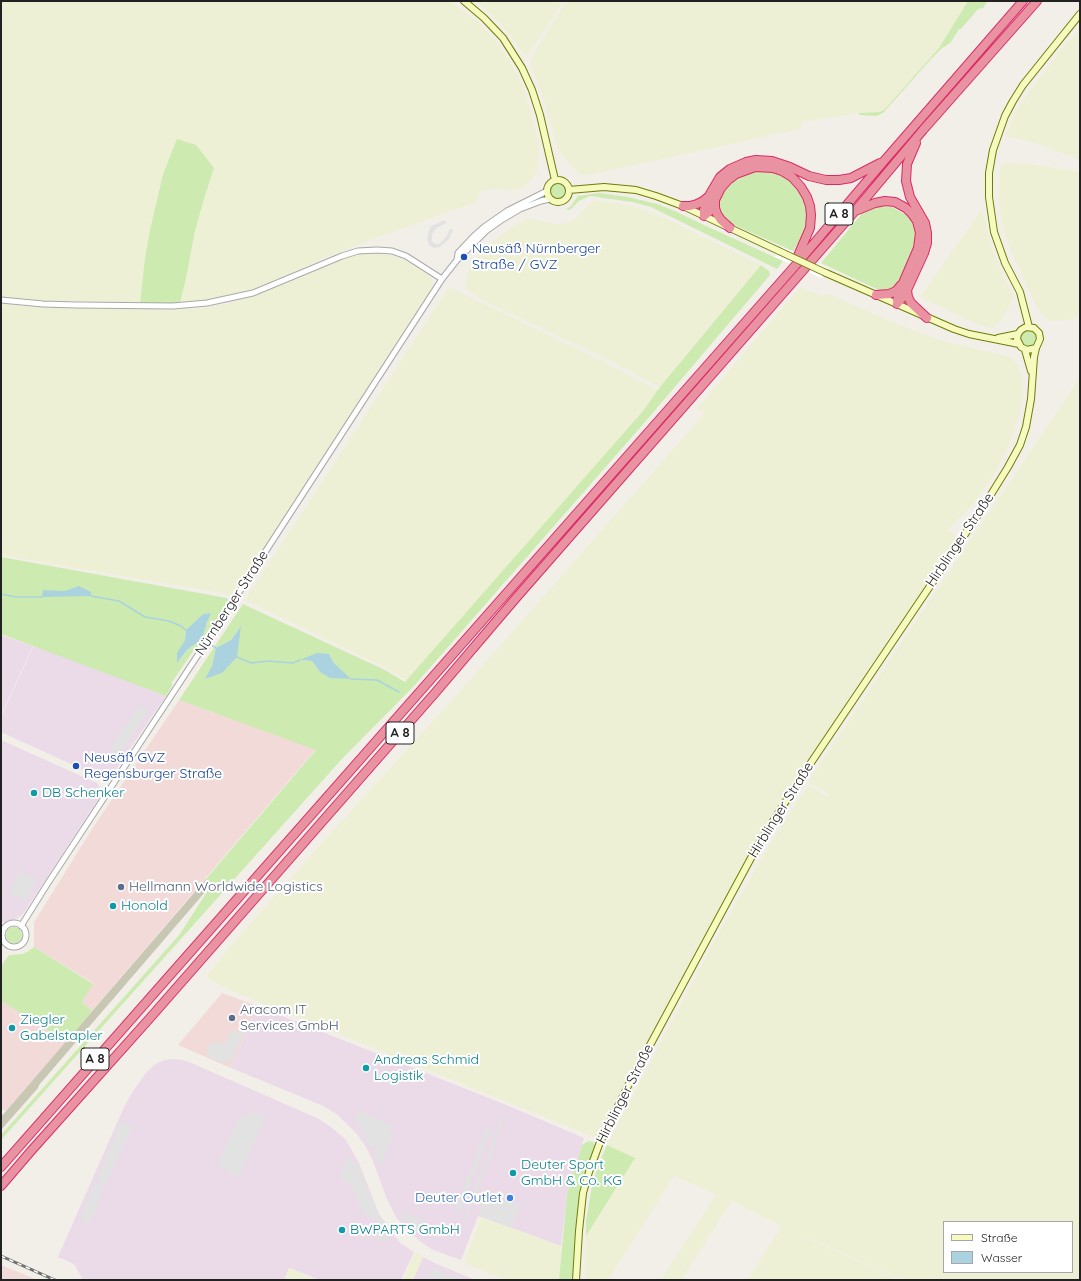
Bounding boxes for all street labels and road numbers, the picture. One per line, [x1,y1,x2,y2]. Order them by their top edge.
road number: A 8 [825,203,853,225]
street label: Hirblinger Straße [922,490,998,590]
street label: Nürnberger Straße [192,547,272,659]
road number: A 8 [386,722,414,744]
street label: Hirblinger Straße [745,759,817,861]
street label: Hirblinger Straße [593,1041,657,1147]
road number: A 8 [81,1048,109,1070]

